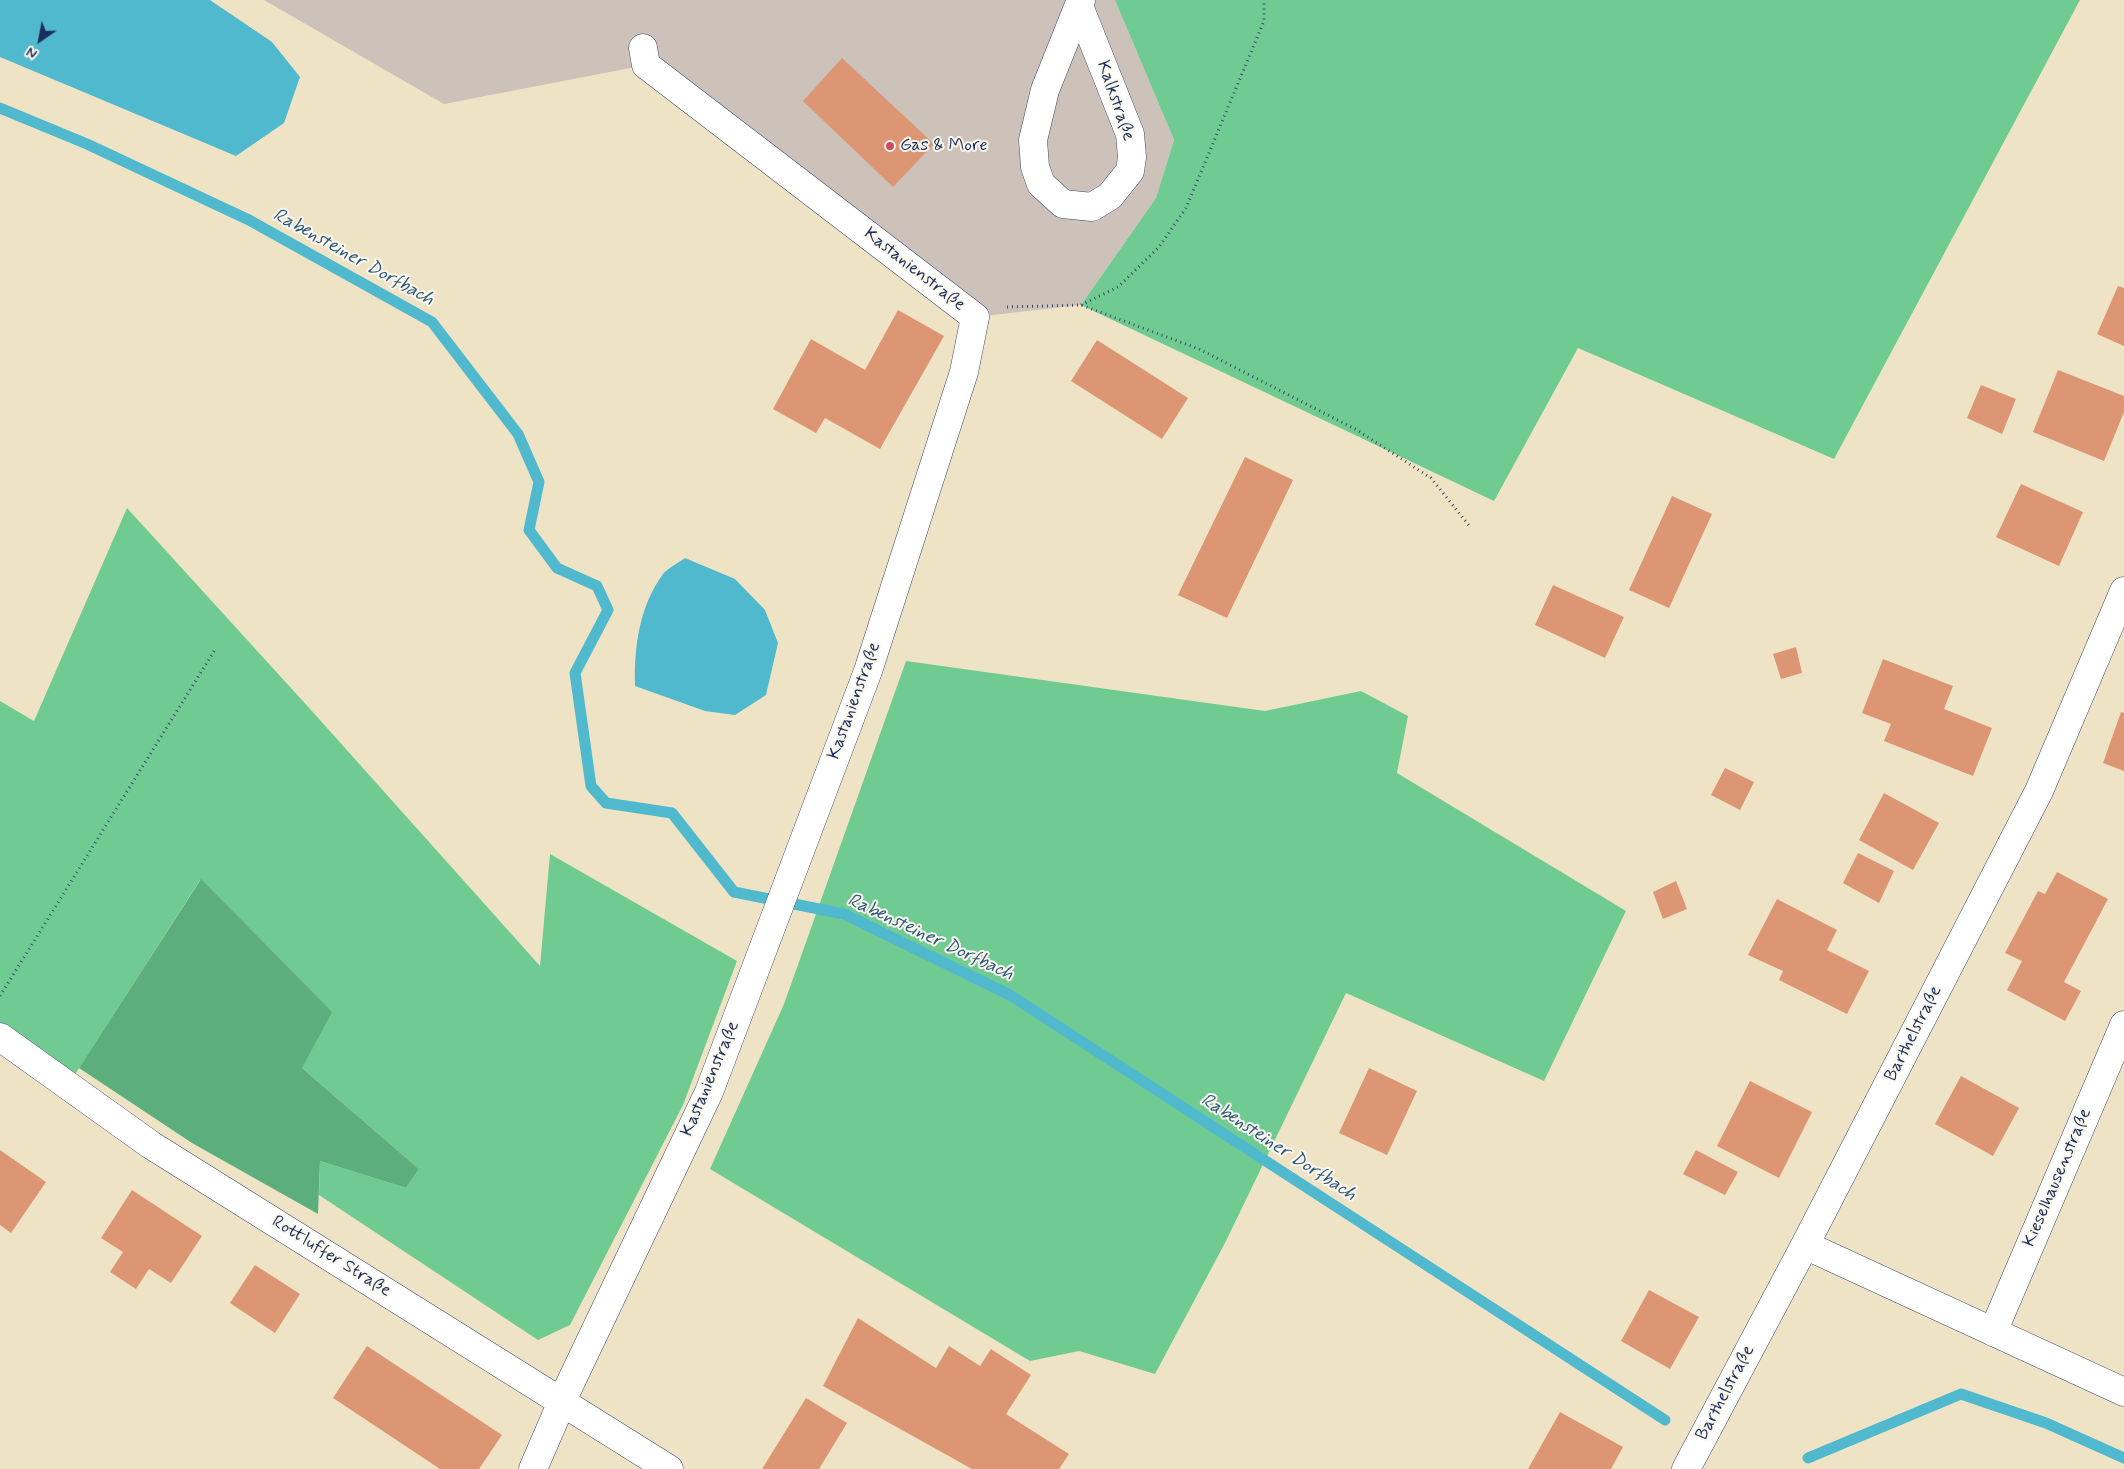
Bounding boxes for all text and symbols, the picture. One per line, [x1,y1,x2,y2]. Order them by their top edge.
north arrow [15,15,65,65]
text: N [23,42,41,63]
street label: Kalkstraße [1091,58,1139,144]
place label: Gas & More [900,135,988,157]
marker: Gas & More [884,140,896,152]
water label: Rabensteiner Dorfbach [268,204,438,312]
street label: Kastanienstraße [859,224,969,316]
street label: Kastanienstraße [824,639,886,763]
water label: Rabensteiner Dorfbach [843,889,1017,987]
street label: Barthelstraße [1881,982,1947,1086]
street label: Kastanienstraße [677,1018,745,1140]
water label: Rabensteiner Dorfbach [1196,1089,1360,1207]
street label: Kieselhausenstraße [2019,1105,2097,1251]
street label: Rottluffer Straße [267,1212,395,1302]
street label: Barthelstraße [1692,1342,1760,1444]

